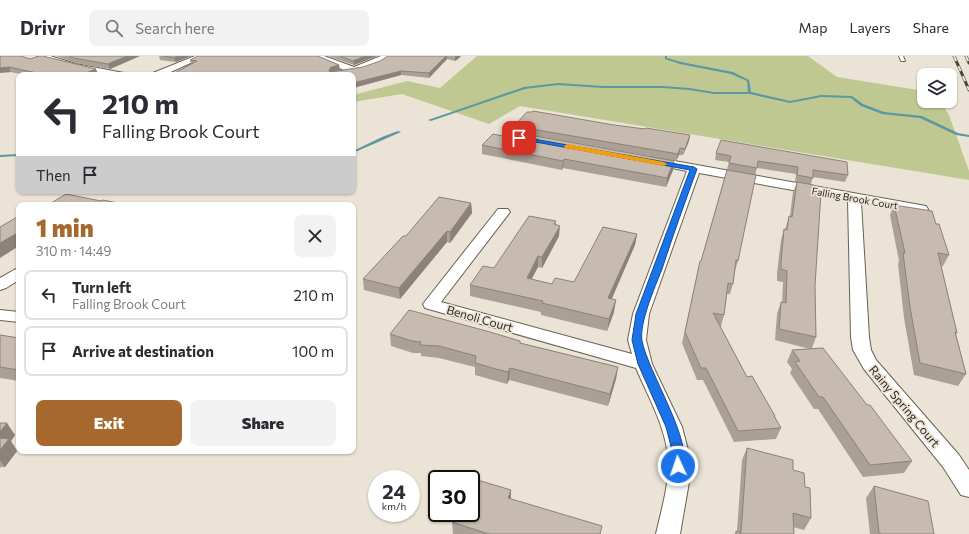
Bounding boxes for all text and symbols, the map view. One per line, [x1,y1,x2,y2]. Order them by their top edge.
search box [89,10,369,46]
text: Drivr [20,16,65,39]
icon: search [103,17,125,39]
text: Search here [135,19,215,37]
text: Map [799,19,827,36]
text: Layers [849,19,891,36]
text: Share [913,19,949,36]
map controls [917,68,957,108]
button: layers [917,68,957,108]
text: 210 m [102,86,179,120]
icon: left [36,88,88,140]
text: Falling Brook Court [102,120,260,142]
pin [502,121,536,155]
icon: arrive [508,127,530,149]
icon: arrive [79,164,101,186]
text: Then [36,166,71,184]
street label: Falling Brook Court [811,184,899,212]
text: 1 min [36,213,94,242]
button: close [294,215,336,257]
text: 310 m · 14:49 [36,243,111,259]
text: Turn left [72,278,131,296]
icon: left [38,284,60,306]
text: 210 m [294,286,334,304]
text: Falling Brook Court [72,296,186,312]
street label: Benoli Court [445,302,515,334]
icon: arrive [38,340,60,362]
text: Arrive at destination [72,342,214,360]
text: 100 m [292,342,334,360]
street label: Rainy Spring Court [867,362,943,450]
button: Exit [36,400,182,446]
button: Share [190,400,336,446]
position arrow [657,445,699,487]
speed limit sign: 30 [428,470,480,522]
text: 24 [382,479,406,503]
text: km/h [382,500,406,512]

